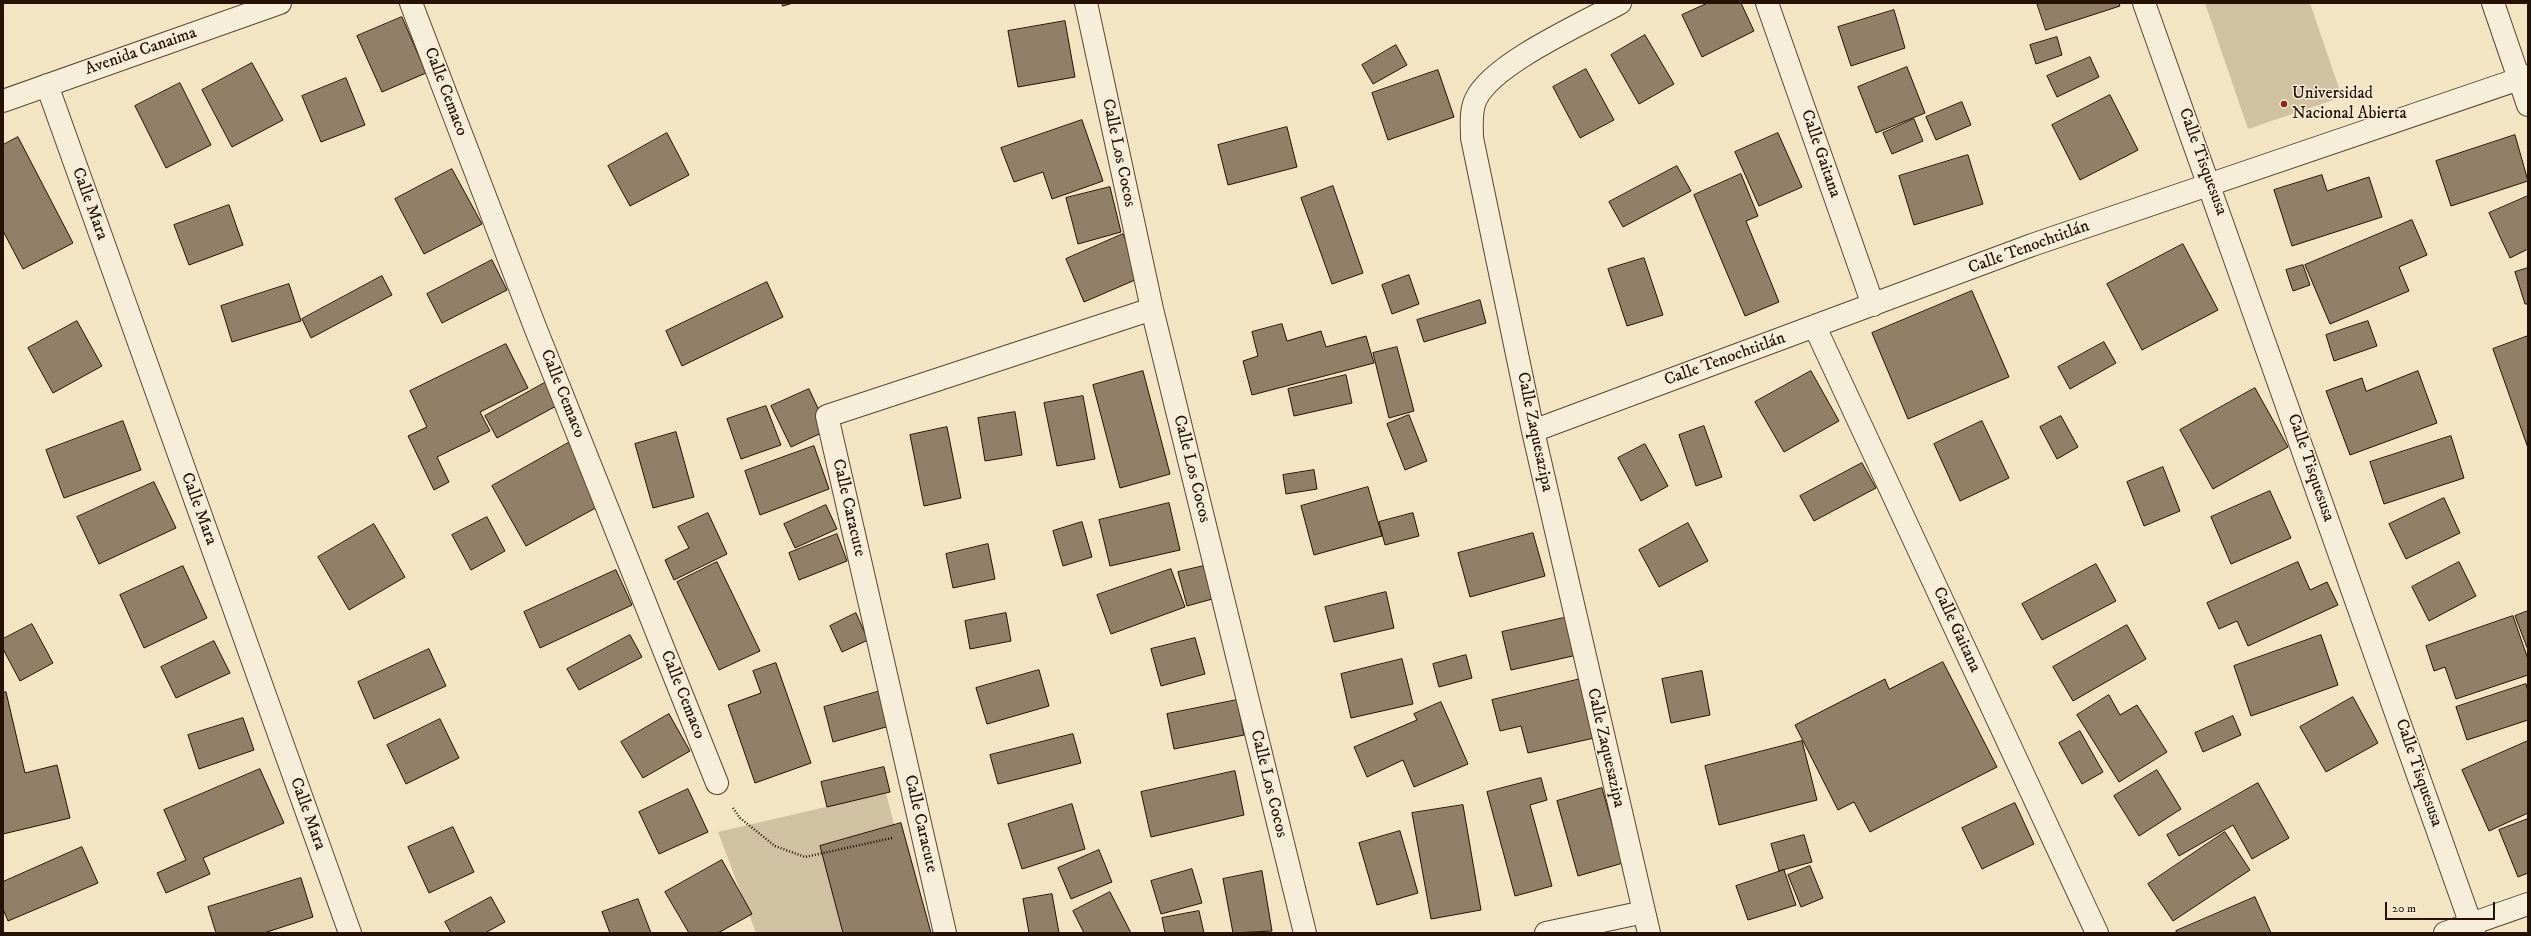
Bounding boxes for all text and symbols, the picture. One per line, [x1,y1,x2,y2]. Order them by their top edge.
street label: Avenida Canaima [83,23,199,81]
street label: Calle Cemaco [419,45,471,139]
place label: Universidad Nacional Abierta [2292,84,2407,124]
street label: Calle Los Cocos [1097,97,1139,209]
marker: Universidad Nacional Abierta [2279,99,2289,109]
street label: Calle Tisquesusa [2173,106,2231,218]
street label: Calle Gaitana [1795,107,1845,201]
street label: Calle Mara [66,165,112,243]
street label: Calle Tenochtitlán [1966,217,2092,279]
street label: Calle Tenochtitlán [1662,329,1788,391]
street label: Calle Cemaco [535,347,589,441]
street label: Calle Zaquesazipa [1511,370,1557,494]
street label: Calle Tisquesusa [2282,411,2338,525]
street label: Calle Los Cocos [1168,413,1214,525]
street label: Calle Caracute [827,457,869,559]
street label: Calle Mara [175,470,221,548]
street label: Calle Gaitana [1927,584,1985,676]
street label: Calle Cemaco [655,648,709,742]
street label: Calle Zaquesazipa [1581,686,1629,810]
street label: Calle Tisquesusa [2390,716,2446,830]
street label: Calle Los Cocos [1245,728,1291,840]
street label: Calle Caracute [899,773,941,875]
street label: Calle Mara [284,775,330,853]
scale bar [2387,894,2497,920]
text: 20 m [2392,901,2416,916]

